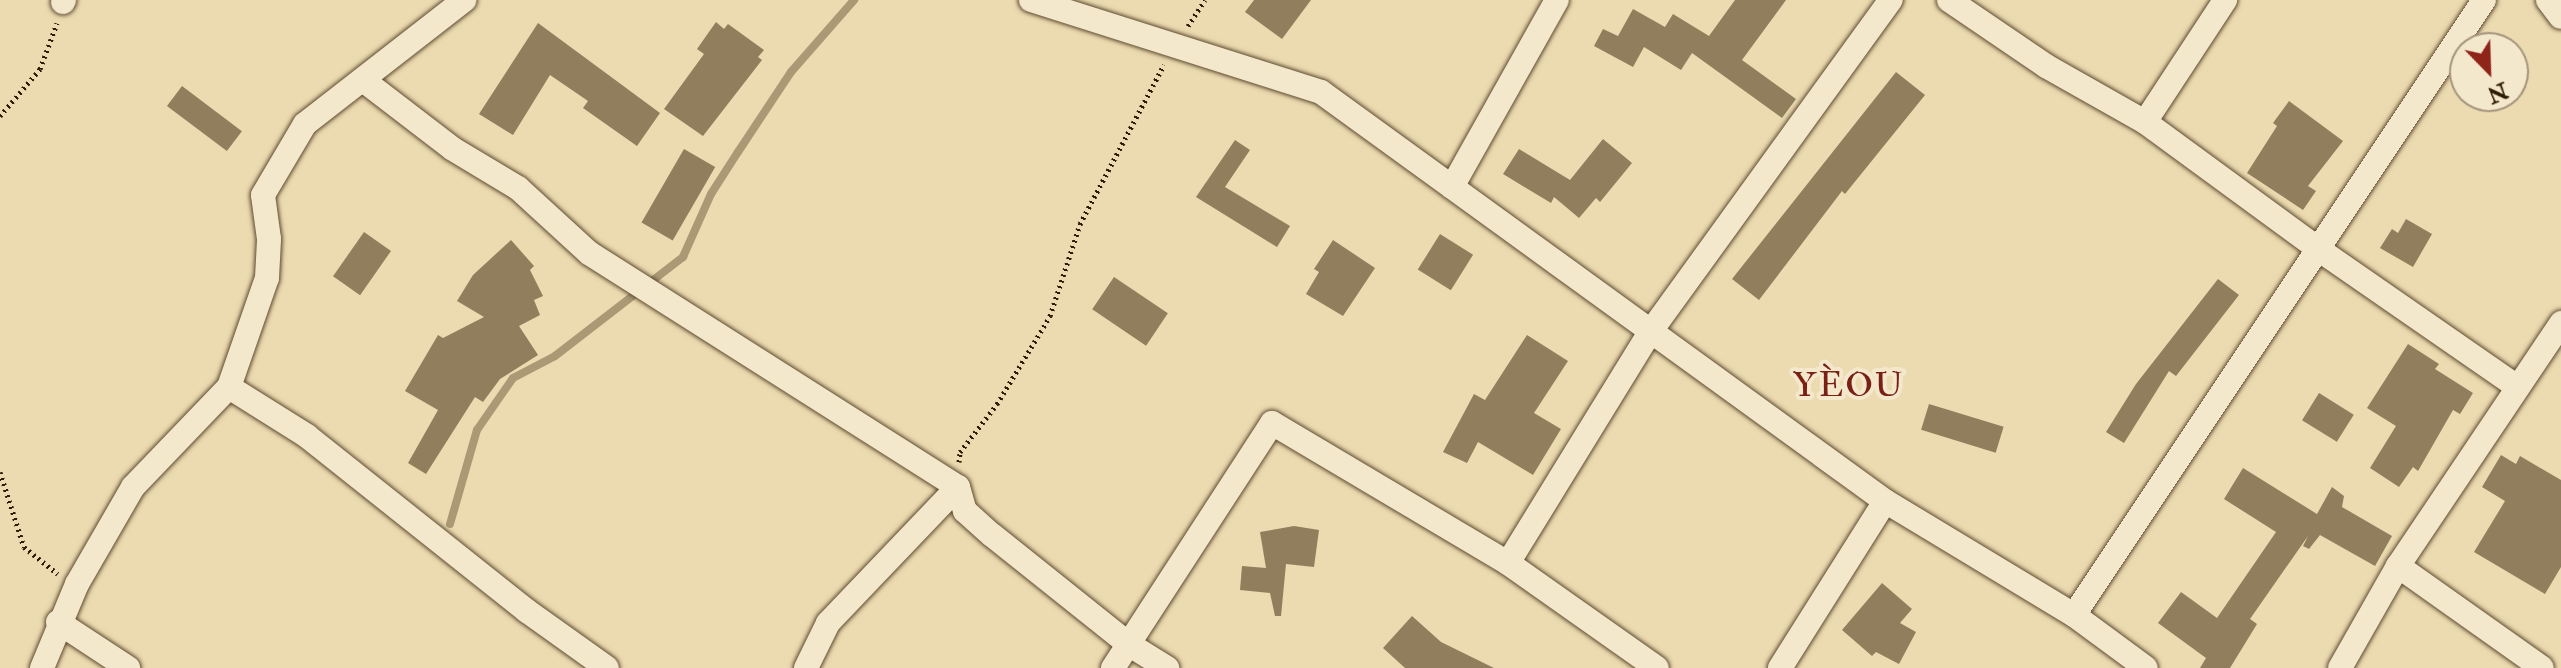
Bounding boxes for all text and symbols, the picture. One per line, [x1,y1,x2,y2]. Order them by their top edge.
north arrow [2449,32,2529,112]
text: N [2483,76,2512,109]
district label: YÈOU [1793,366,1905,406]

